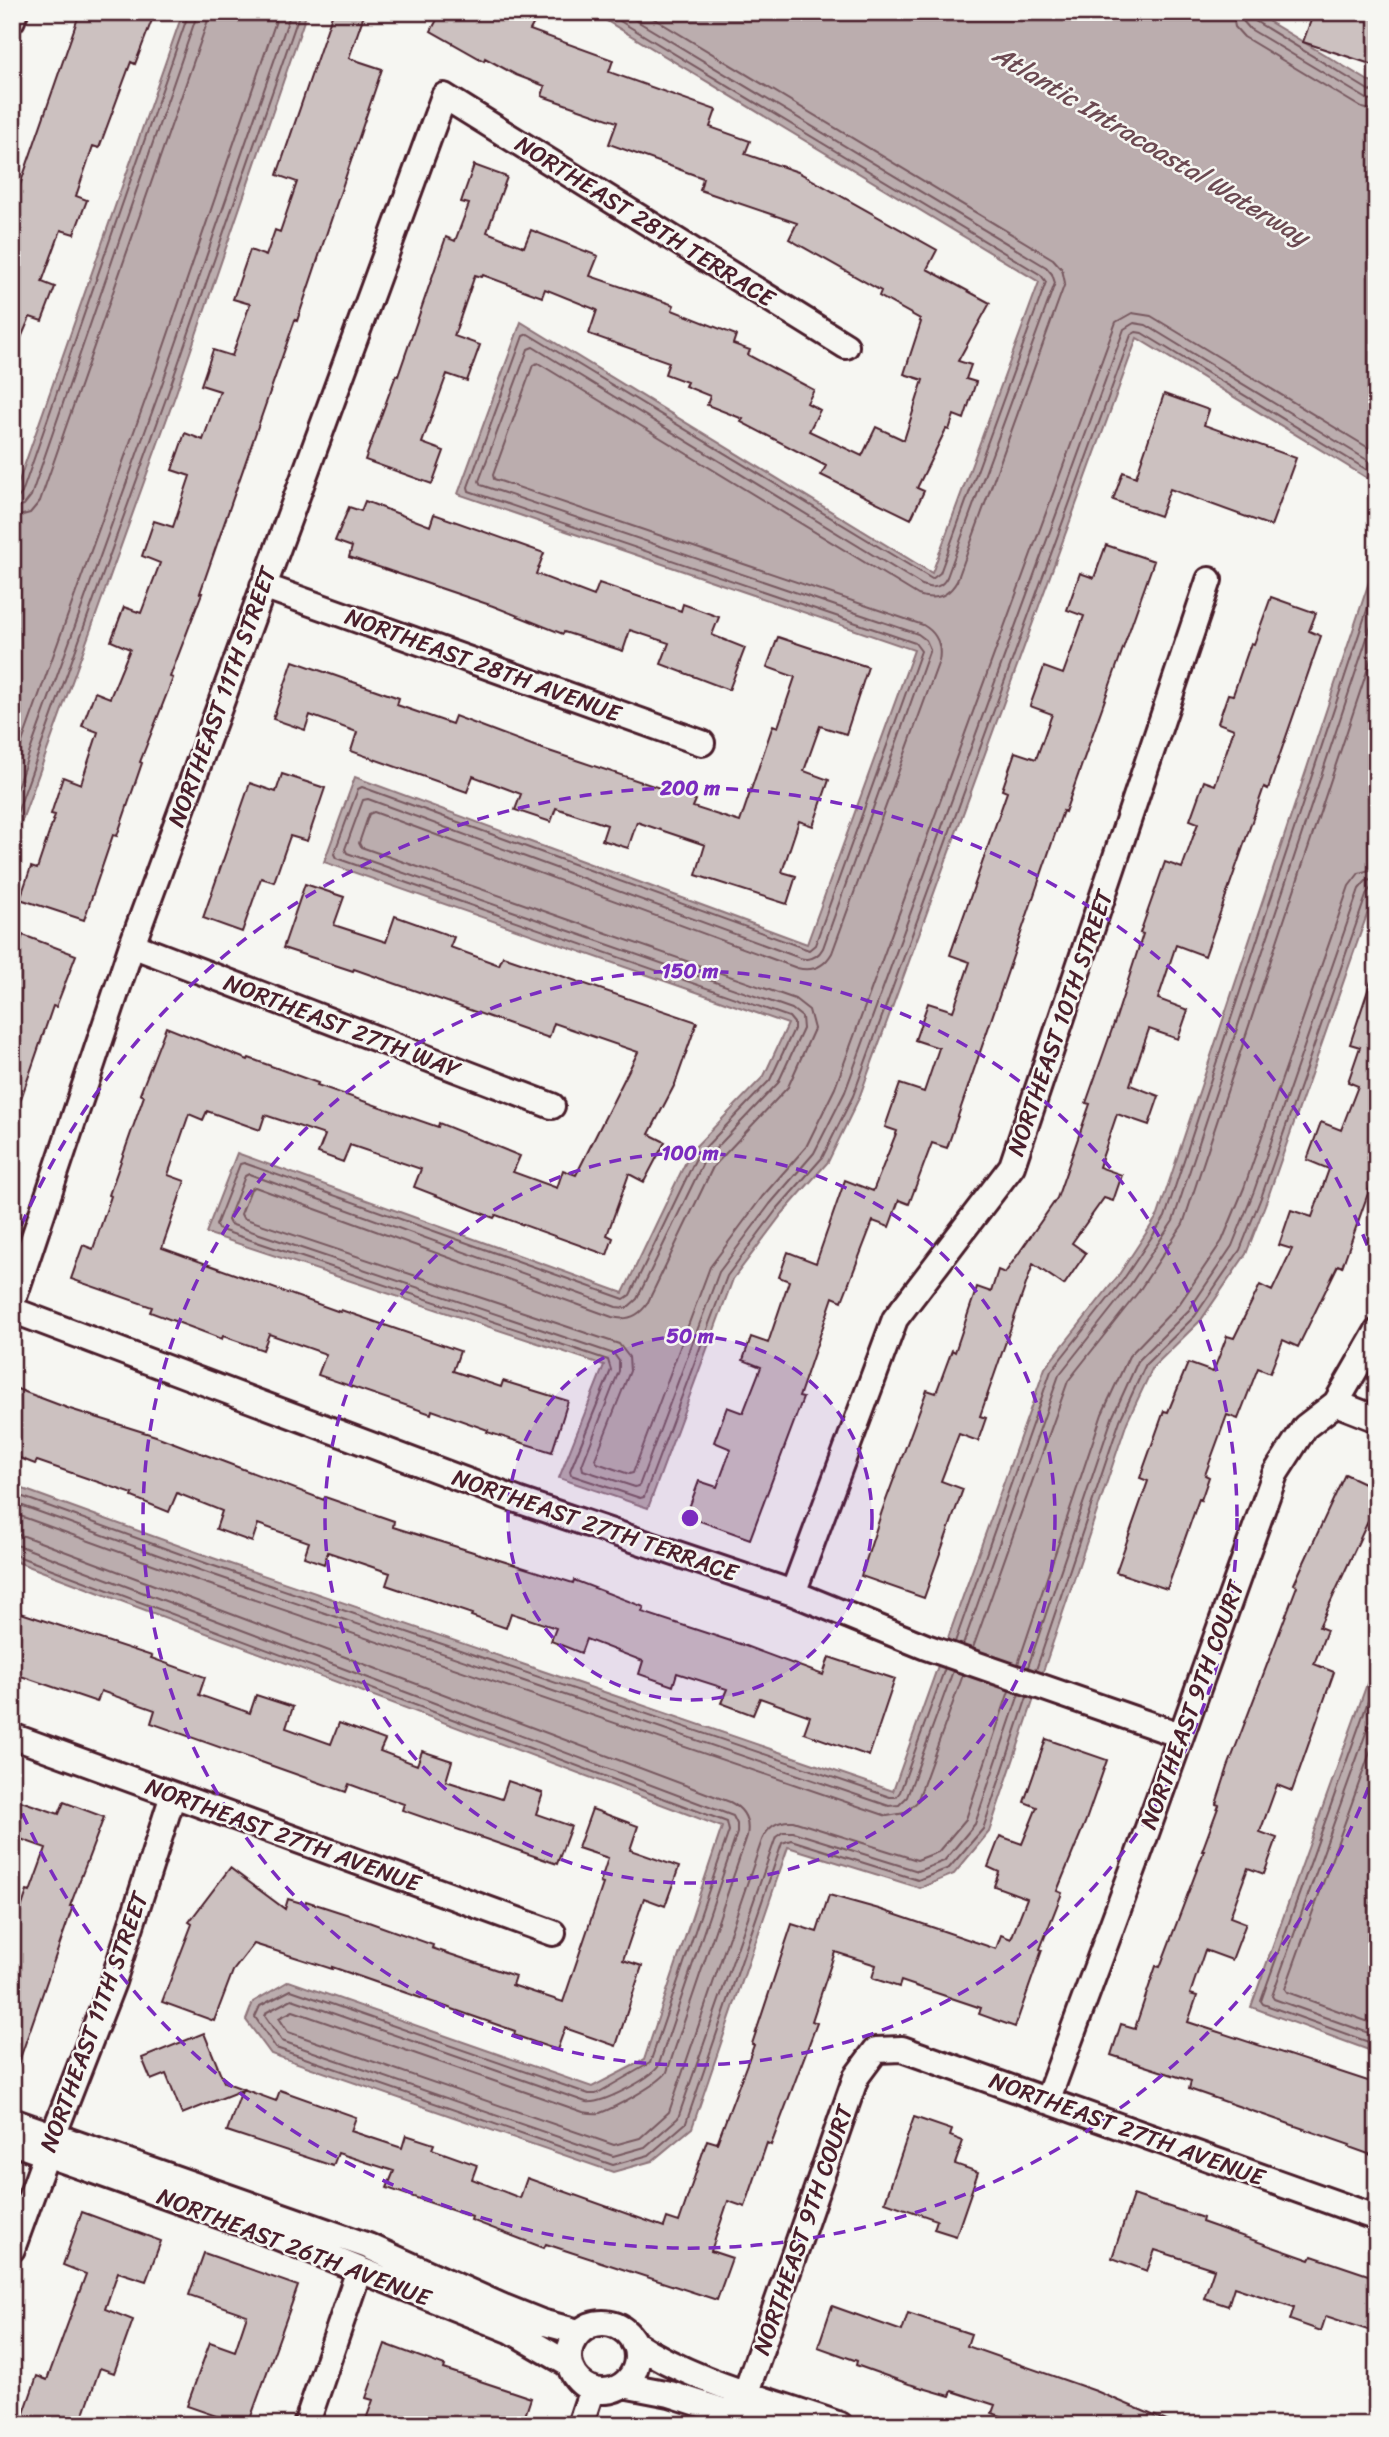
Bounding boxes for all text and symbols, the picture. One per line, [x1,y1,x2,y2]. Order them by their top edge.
water label: Atlantic Intracoastal Waterway [983,31,1321,260]
street label: NORTHEAST 28TH TERRACE [507,124,785,319]
street label: NORTHEAST 11TH STREET [155,559,289,833]
street label: NORTHEAST 28TH AVENUE [339,595,629,735]
text: 200 m [659,769,721,807]
street label: NORTHEAST 10TH STREET [995,882,1126,1162]
text: 150 m [662,952,719,990]
street label: NORTHEAST 27TH WAY [218,962,468,1091]
text: 100 m [661,1134,719,1172]
text: 50 m [666,1317,715,1355]
street label: NORTHEAST 27TH TERRACE [447,1456,745,1594]
centre of rings [678,1506,702,1530]
street label: NORTHEAST 9TH COURT [1127,1574,1257,1835]
street label: NORTHEAST 27TH AVENUE [139,1766,428,1905]
street label: NORTHEAST 11TH STREET [27,1884,161,2158]
street label: NORTHEAST 27TH AVENUE [983,2060,1272,2199]
street label: NORTHEAST 9TH COURT [740,2098,866,2361]
street label: NORTHEAST 26TH AVENUE [151,2175,439,2319]

